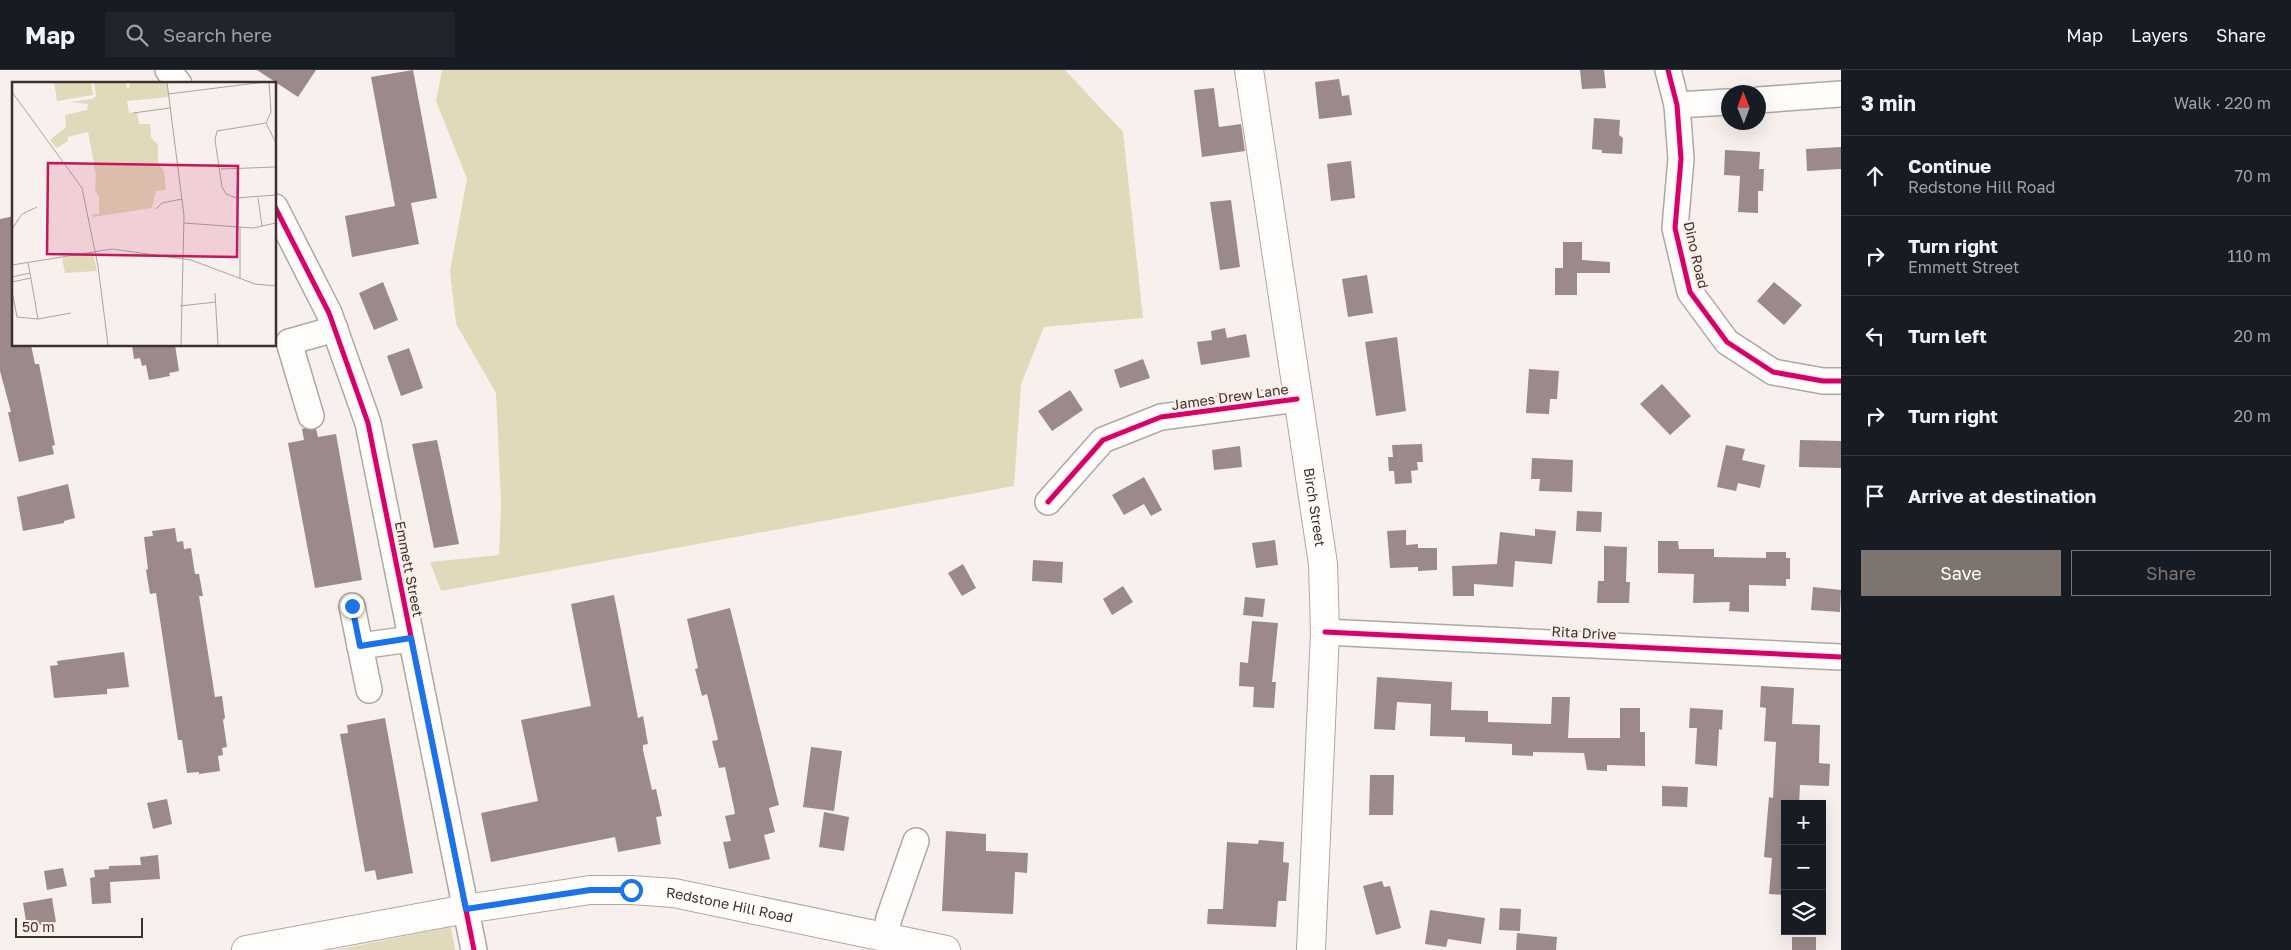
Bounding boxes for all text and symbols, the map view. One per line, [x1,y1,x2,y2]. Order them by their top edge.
search box [105,12,455,57]
text: Map [25,20,75,49]
icon: search [123,21,151,49]
text: Search here [163,23,272,46]
text: Map [2066,24,2103,46]
text: Layers [2131,24,2188,46]
text: Share [2216,24,2266,46]
inset map [12,82,276,346]
north arrow [1721,85,1766,130]
text: 3 min [1861,90,1916,116]
text: Walk · 220 m [2174,93,2271,113]
text: Continue [1908,154,1991,177]
icon: ahead [1861,162,1889,190]
text: 70 m [2234,166,2271,186]
text: Redstone Hill Road [1908,177,2055,197]
street label: Dino Road [1681,220,1712,290]
text: Turn right [1908,234,1998,257]
icon: right [1861,242,1889,270]
text: 110 m [2227,246,2271,266]
text: Emmett Street [1908,257,2019,277]
icon: left [1861,322,1889,350]
text: Turn left [1908,324,1987,347]
text: 20 m [2234,326,2271,346]
street label: James Drew Lane [1170,380,1289,413]
icon: right [1861,402,1889,430]
text: Turn right [1908,404,1998,427]
text: 20 m [2234,406,2271,426]
street label: Birch Street [1301,466,1329,548]
icon: arrive [1861,482,1889,510]
text: Arrive at destination [1908,484,2096,507]
street label: Emmett Street [392,519,427,618]
button: Save [1861,550,2061,596]
button: Share [2071,550,2271,596]
route end [341,595,364,618]
street label: Rita Drive [1551,622,1617,643]
map controls [1781,800,1826,935]
button: + [1781,800,1826,845]
button: − [1781,845,1826,890]
route start [620,879,643,902]
street label: Redstone Hill Road [666,883,794,926]
button: layers [1781,890,1826,935]
scale bar [15,915,142,938]
text: 50 m [22,918,55,935]

